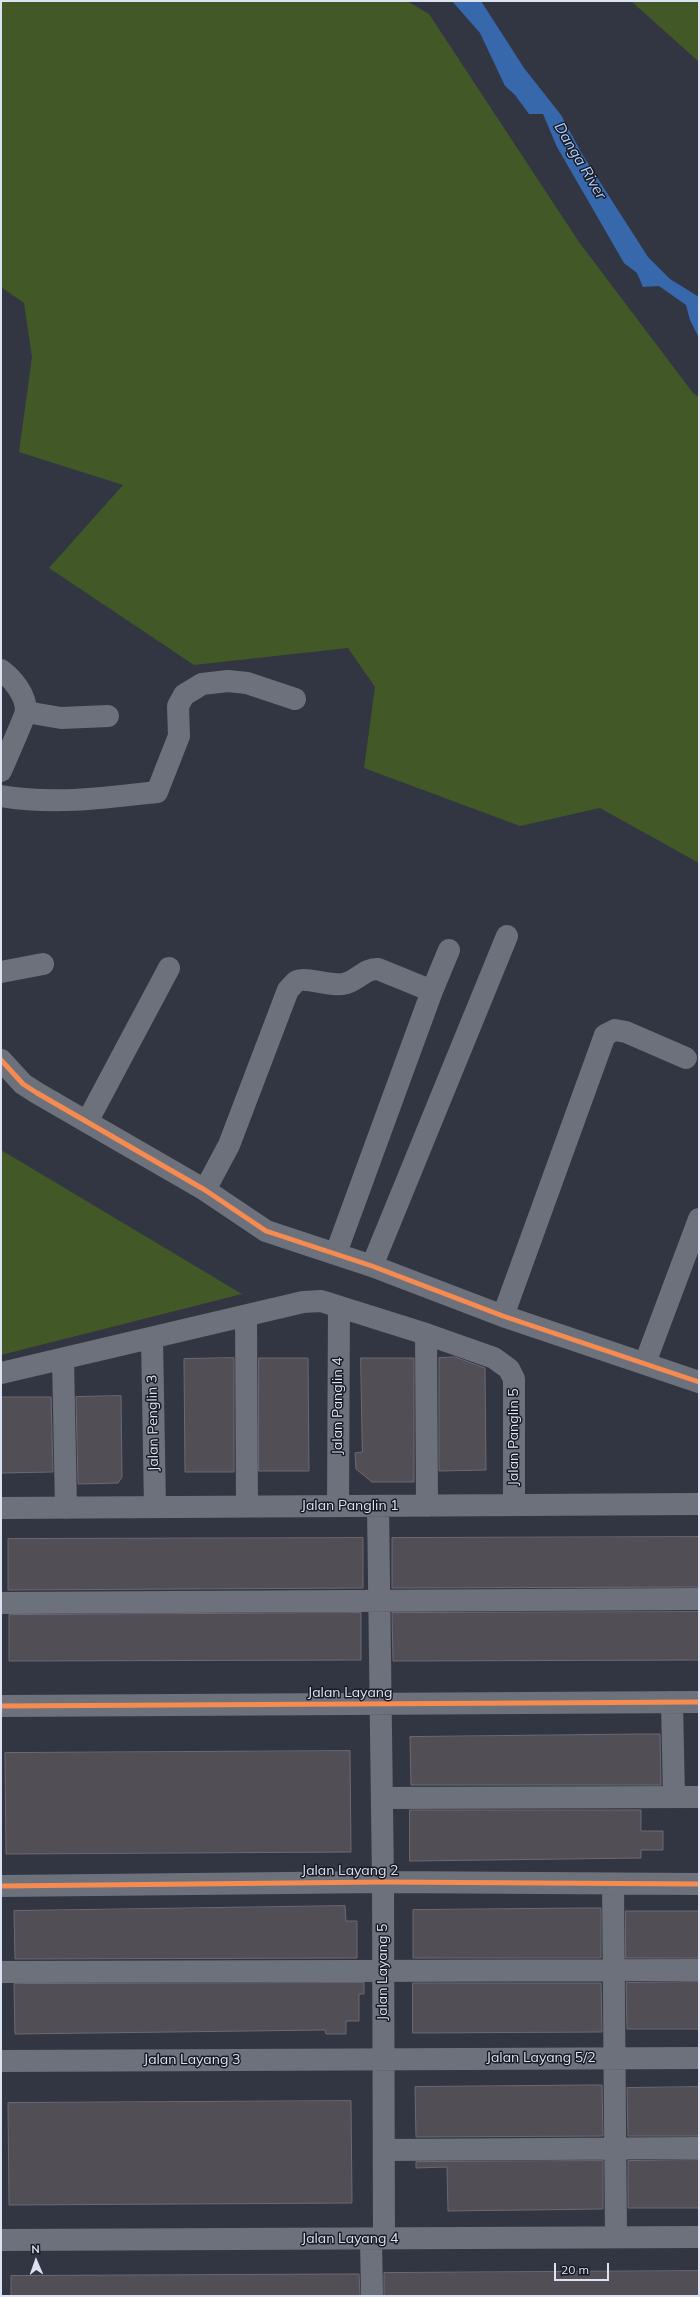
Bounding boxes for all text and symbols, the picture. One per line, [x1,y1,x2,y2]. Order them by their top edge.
water label: Danga River [550,119,610,203]
street label: Jalan Panglin 4 [330,1357,346,1455]
street label: Jalan Penglin 3 [144,1375,162,1471]
street label: Jalan Panglin 5 [506,1388,522,1486]
street label: Jalan Panglin 1 [301,1498,399,1514]
street label: Jalan Layang [308,1685,392,1701]
street label: Jalan Layang 2 [302,1863,398,1879]
street label: Jalan Layang 5 [375,1924,391,2020]
street label: Jalan Layang 5/2 [486,2050,596,2066]
street label: Jalan Layang 3 [144,2052,240,2068]
street label: Jalan Layang 4 [302,2231,398,2247]
north arrow [16,2241,56,2281]
text: N [31,2242,40,2256]
scale bar [556,2255,611,2281]
text: 20 m [561,2262,589,2277]

